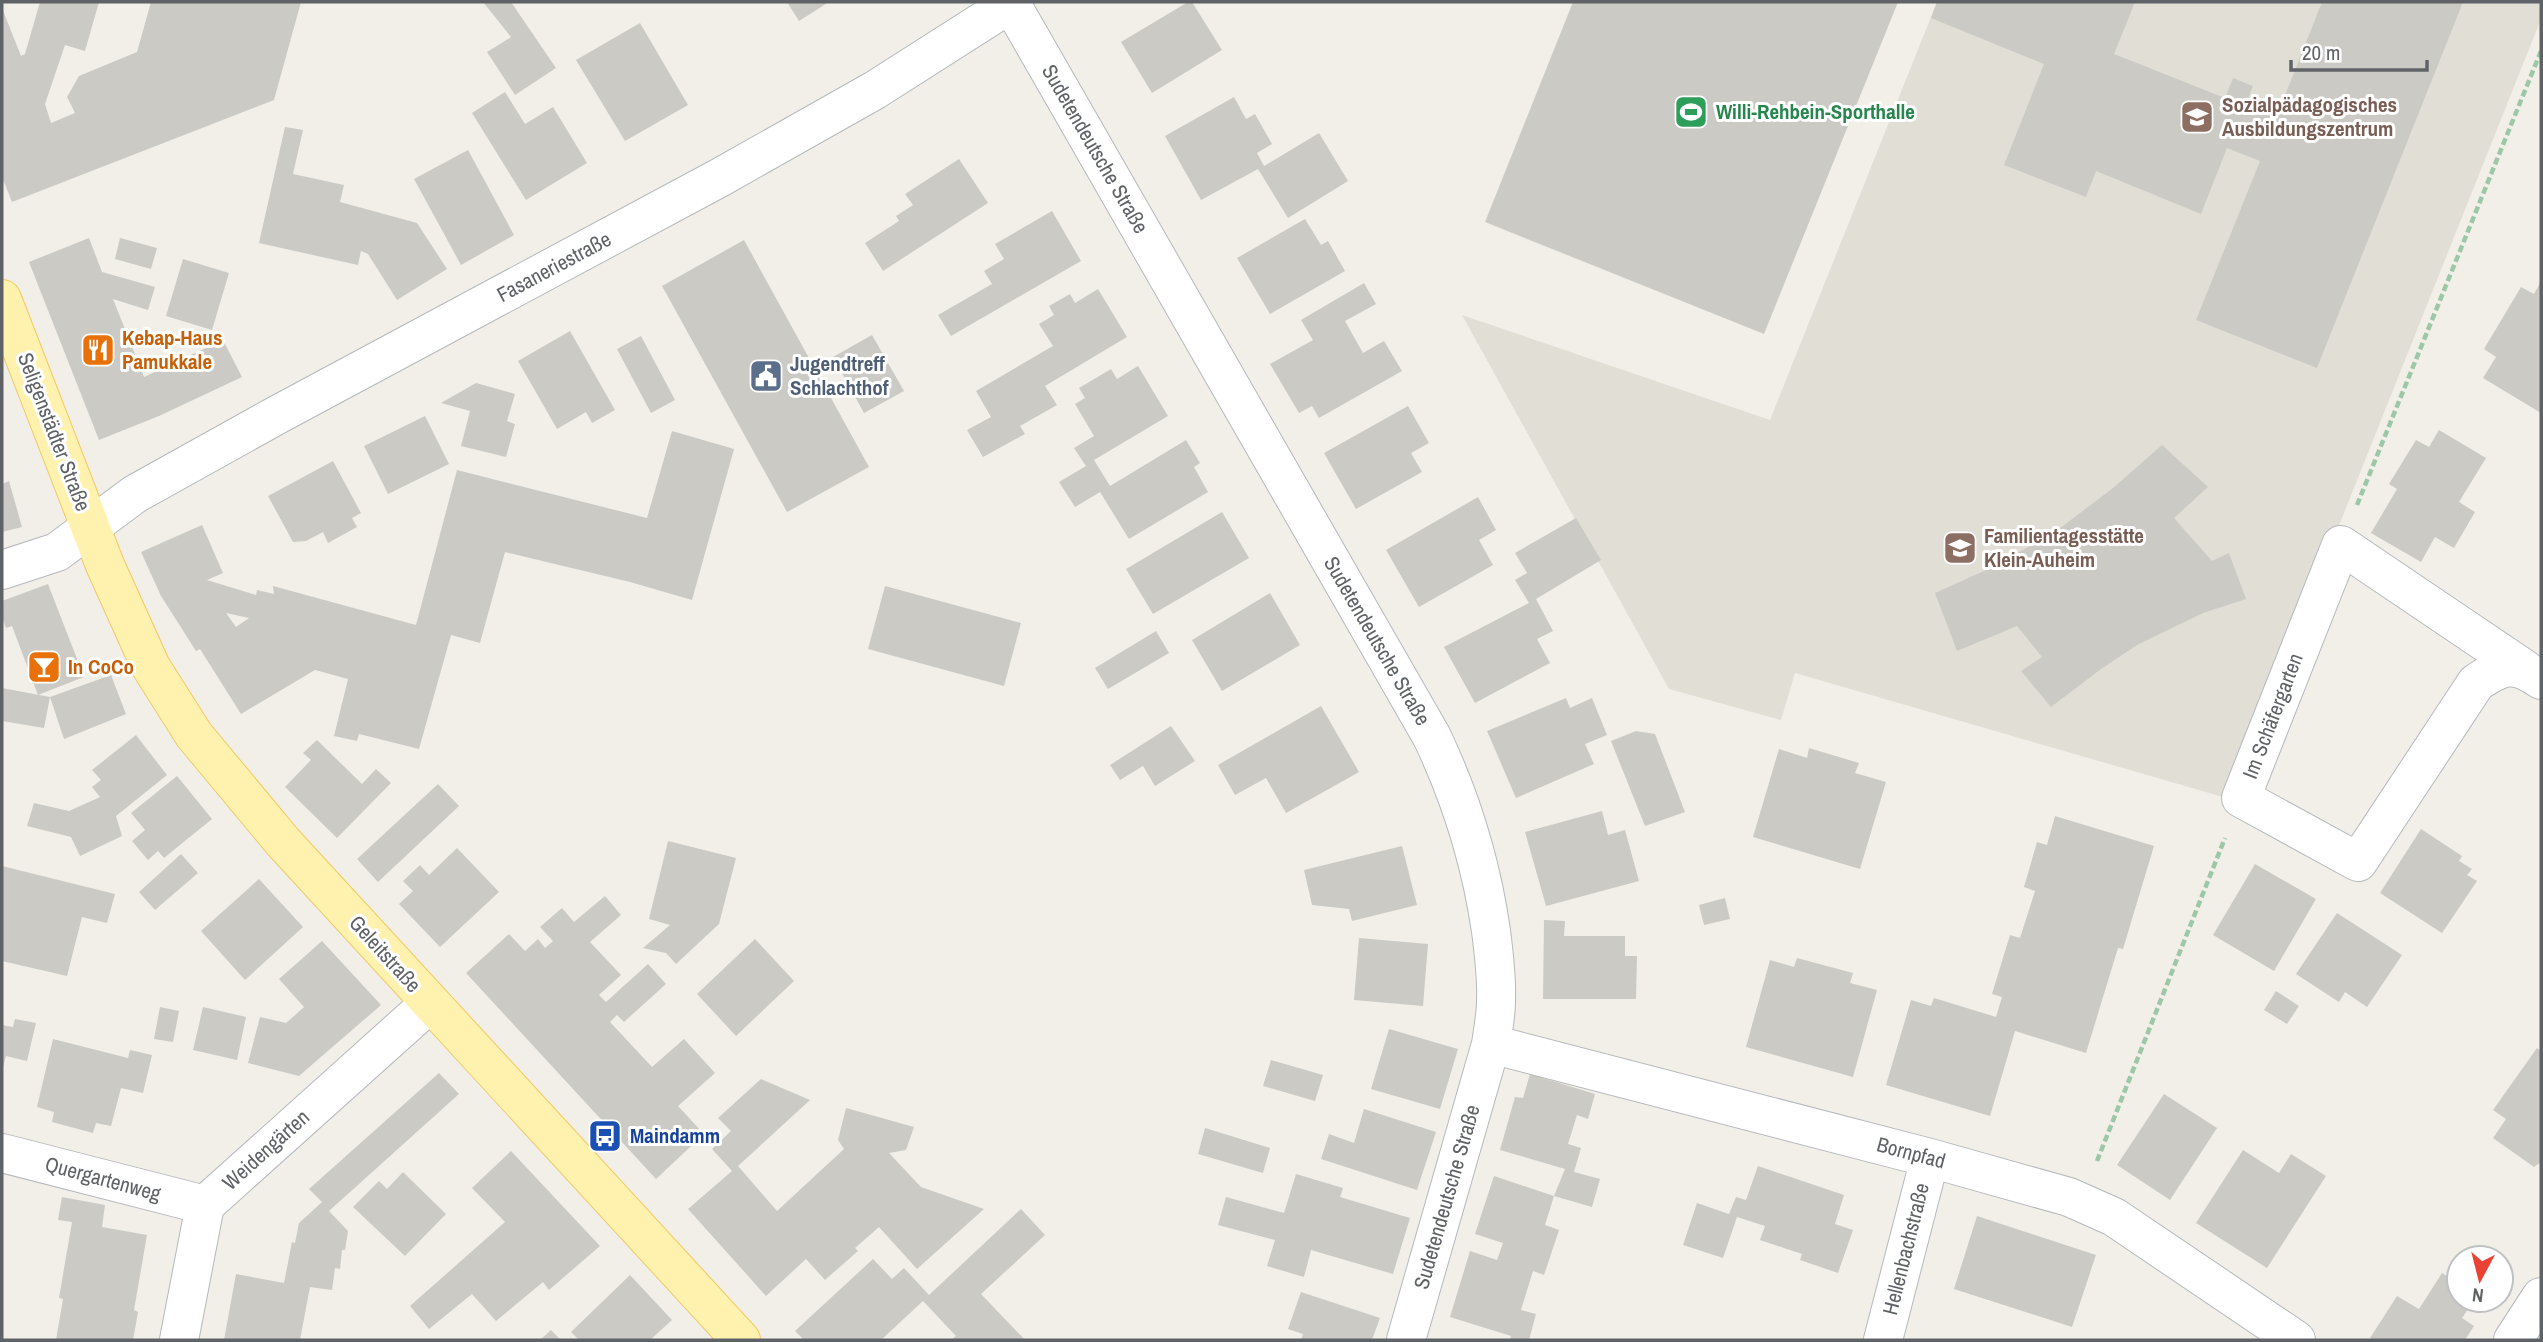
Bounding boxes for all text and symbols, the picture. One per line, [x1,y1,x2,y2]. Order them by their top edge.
scale bar [2291,28,2428,72]
text: 20 m [2302,38,2340,67]
street label: Sudetendeutsche Straße [1035,59,1156,238]
place label: Sozialpädagogisches Ausbildungszentrum [2222,90,2397,143]
sports icon: Willi-Rehbein-Sporthalle [1672,93,1710,131]
place label: Willi-Rehbein-Sporthalle [1716,97,1915,126]
school or university icon: Sozialpädagogisches Ausbildungszentrum [2178,98,2216,136]
street label: Fasaneriestraße [492,224,616,309]
place label: Kebap-Haus Pamukkale [122,323,222,376]
restaurant icon: Kebap-Haus Pamukkale [79,331,117,369]
street label: Seligenstädter Straße [11,348,98,515]
place label: Jugendtreff Schlachthof [790,349,889,402]
public building icon: Jugendtreff Schlachthof [747,357,785,395]
place label: Familientagesstätte Klein-Auheim [1984,521,2144,574]
school or university icon: Familientagesstätte Klein-Auheim [1941,529,1979,567]
street label: Sudetendeutsche Straße [1317,551,1438,730]
bar icon: In CoCo [25,648,63,686]
street label: Im Schäfergarten [2235,649,2310,783]
place label: In CoCo [68,652,134,681]
street label: Geleitstraße [343,909,428,999]
street label: Sudetendeutsche Straße [1406,1101,1487,1292]
street label: Weidengärten [216,1103,315,1197]
bus stop icon: Maindamm [586,1117,624,1155]
place label: Maindamm [630,1121,720,1150]
street label: Bornpfad [1874,1129,1949,1176]
street label: Quergartenweg [42,1149,165,1208]
street label: Hellenbachstraße [1875,1180,1936,1318]
north arrow [2445,1244,2515,1314]
text: N [2471,1282,2485,1309]

